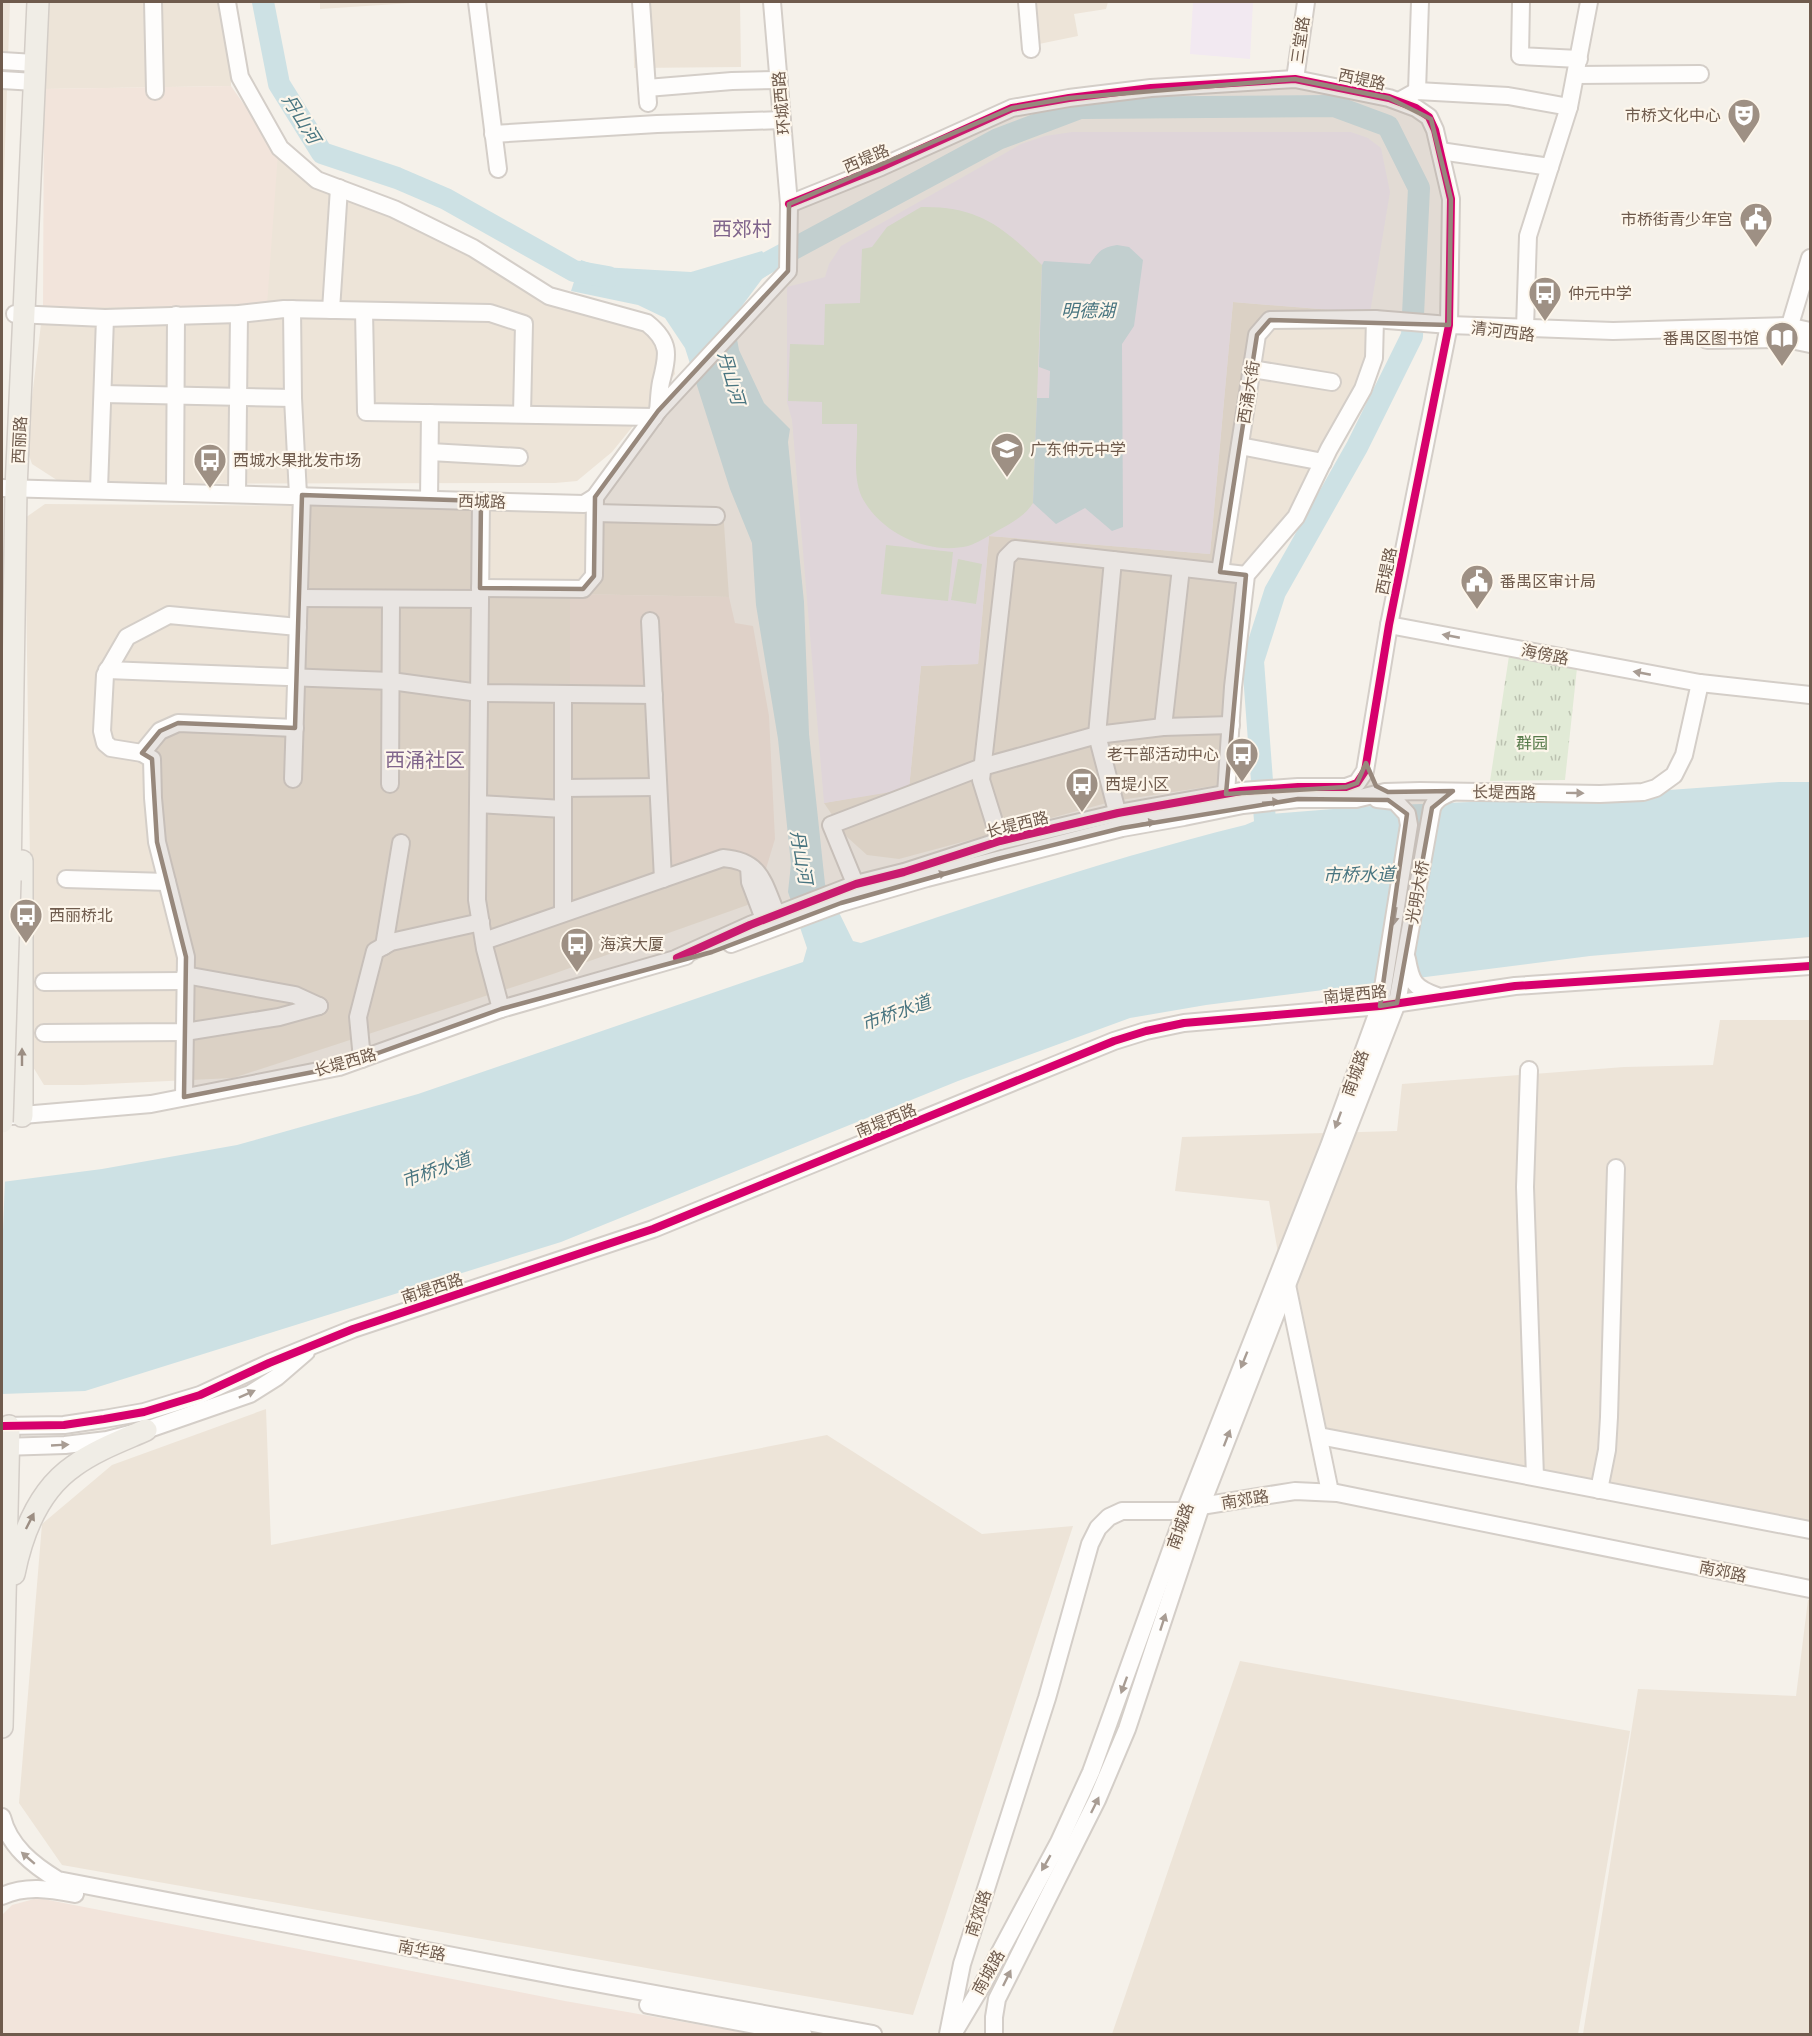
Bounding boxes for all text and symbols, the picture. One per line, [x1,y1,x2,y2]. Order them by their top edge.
street label: 三堂路 [1288,15,1313,65]
street label: 西堤路 [1336,65,1387,94]
street label: 环城西路 [769,70,794,136]
water label: 丹山河 [277,90,326,150]
theatre icon: 市桥文化中心 [1726,97,1762,144]
place label: 市桥文化中心 [1625,106,1721,125]
street label: 西堤路 [840,140,892,177]
public building icon: 市桥街青少年宫 [1738,201,1774,248]
place label: 市桥街青少年宫 [1621,210,1733,229]
district label: 西郊村 [712,217,772,241]
bus stop icon: 仲元中学 [1527,275,1563,322]
place label: 仲元中学 [1568,284,1632,303]
water label: 明德湖 [1061,300,1118,322]
street label: 清河西路 [1470,318,1536,345]
library icon: 番禺区图书馆 [1764,320,1800,367]
place label: 番禺区图书馆 [1663,329,1759,348]
water label: 丹山河 [713,349,750,410]
street label: 西涌大街 [1234,359,1263,425]
street label: 西丽路 [9,416,30,464]
school or university icon: 广东仲元中学 [989,431,1025,478]
place label: 广东仲元中学 [1030,440,1126,459]
bus stop icon: 西城水果批发市场 [192,442,228,489]
place label: 西城水果批发市场 [233,451,361,470]
street label: 西城路 [458,491,506,512]
street label: 西堤路 [1373,546,1400,596]
public building icon: 番禺区审计局 [1459,563,1495,610]
place label: 番禺区审计局 [1500,572,1596,591]
one-way arrow [1441,632,1460,641]
street label: 海傍路 [1520,641,1570,668]
one-way arrow [1633,668,1652,677]
park label: 群园 [1516,734,1548,753]
bus stop icon: 老干部活动中心 [1224,736,1260,783]
place label: 老干部活动中心 [1107,745,1219,764]
district label: 西涌社区 [385,748,465,772]
bus stop icon: 西堤小区 [1064,766,1100,813]
place label: 西堤小区 [1105,775,1169,794]
street label: 长堤西路 [1472,782,1536,803]
one-way arrow [1565,789,1584,798]
one-way arrow [1261,797,1280,807]
street label: 长堤西路 [984,808,1050,841]
one-way arrow [1138,819,1157,828]
water label: 丹山河 [785,829,817,888]
street label: 光明大桥 [1403,859,1432,925]
water label: 市桥水道 [1323,863,1398,887]
one-way arrow [929,870,947,879]
bus stop icon: 西丽桥北 [8,897,44,944]
place label: 西丽桥北 [49,906,113,925]
one-way arrow [1390,907,1399,926]
bus stop icon: 海滨大厦 [559,926,595,973]
place label: 海滨大厦 [600,935,664,954]
street label: 南堤西路 [1322,982,1388,1007]
water label: 市桥水道 [858,990,936,1035]
street label: 长堤西路 [312,1045,379,1080]
street label: 南城路 [1338,1047,1373,1099]
one-way arrow [17,1048,27,1067]
street label: 南堤西路 [853,1100,919,1141]
one-way arrow [1333,1111,1343,1129]
water label: 市桥水道 [398,1147,476,1192]
street label: 南堤西路 [399,1270,466,1307]
one-way arrow [1239,1351,1248,1369]
one-way arrow [239,1390,256,1399]
one-way arrow [1223,1429,1232,1447]
one-way arrow [50,1441,69,1450]
street label: 南郊路 [1220,1486,1270,1513]
street label: 南城路 [1163,1500,1198,1552]
one-way arrow [26,1513,35,1530]
street label: 南郊路 [1697,1557,1748,1586]
one-way arrow [1158,1613,1168,1631]
one-way arrow [1118,1676,1128,1694]
one-way arrow [1090,1796,1099,1813]
one-way arrow [21,1852,36,1865]
one-way arrow [1041,1855,1052,1871]
street label: 南郊路 [962,1887,995,1939]
street label: 南华路 [397,1937,447,1964]
street label: 南城路 [968,1947,1008,1998]
one-way arrow [1002,1970,1011,1987]

